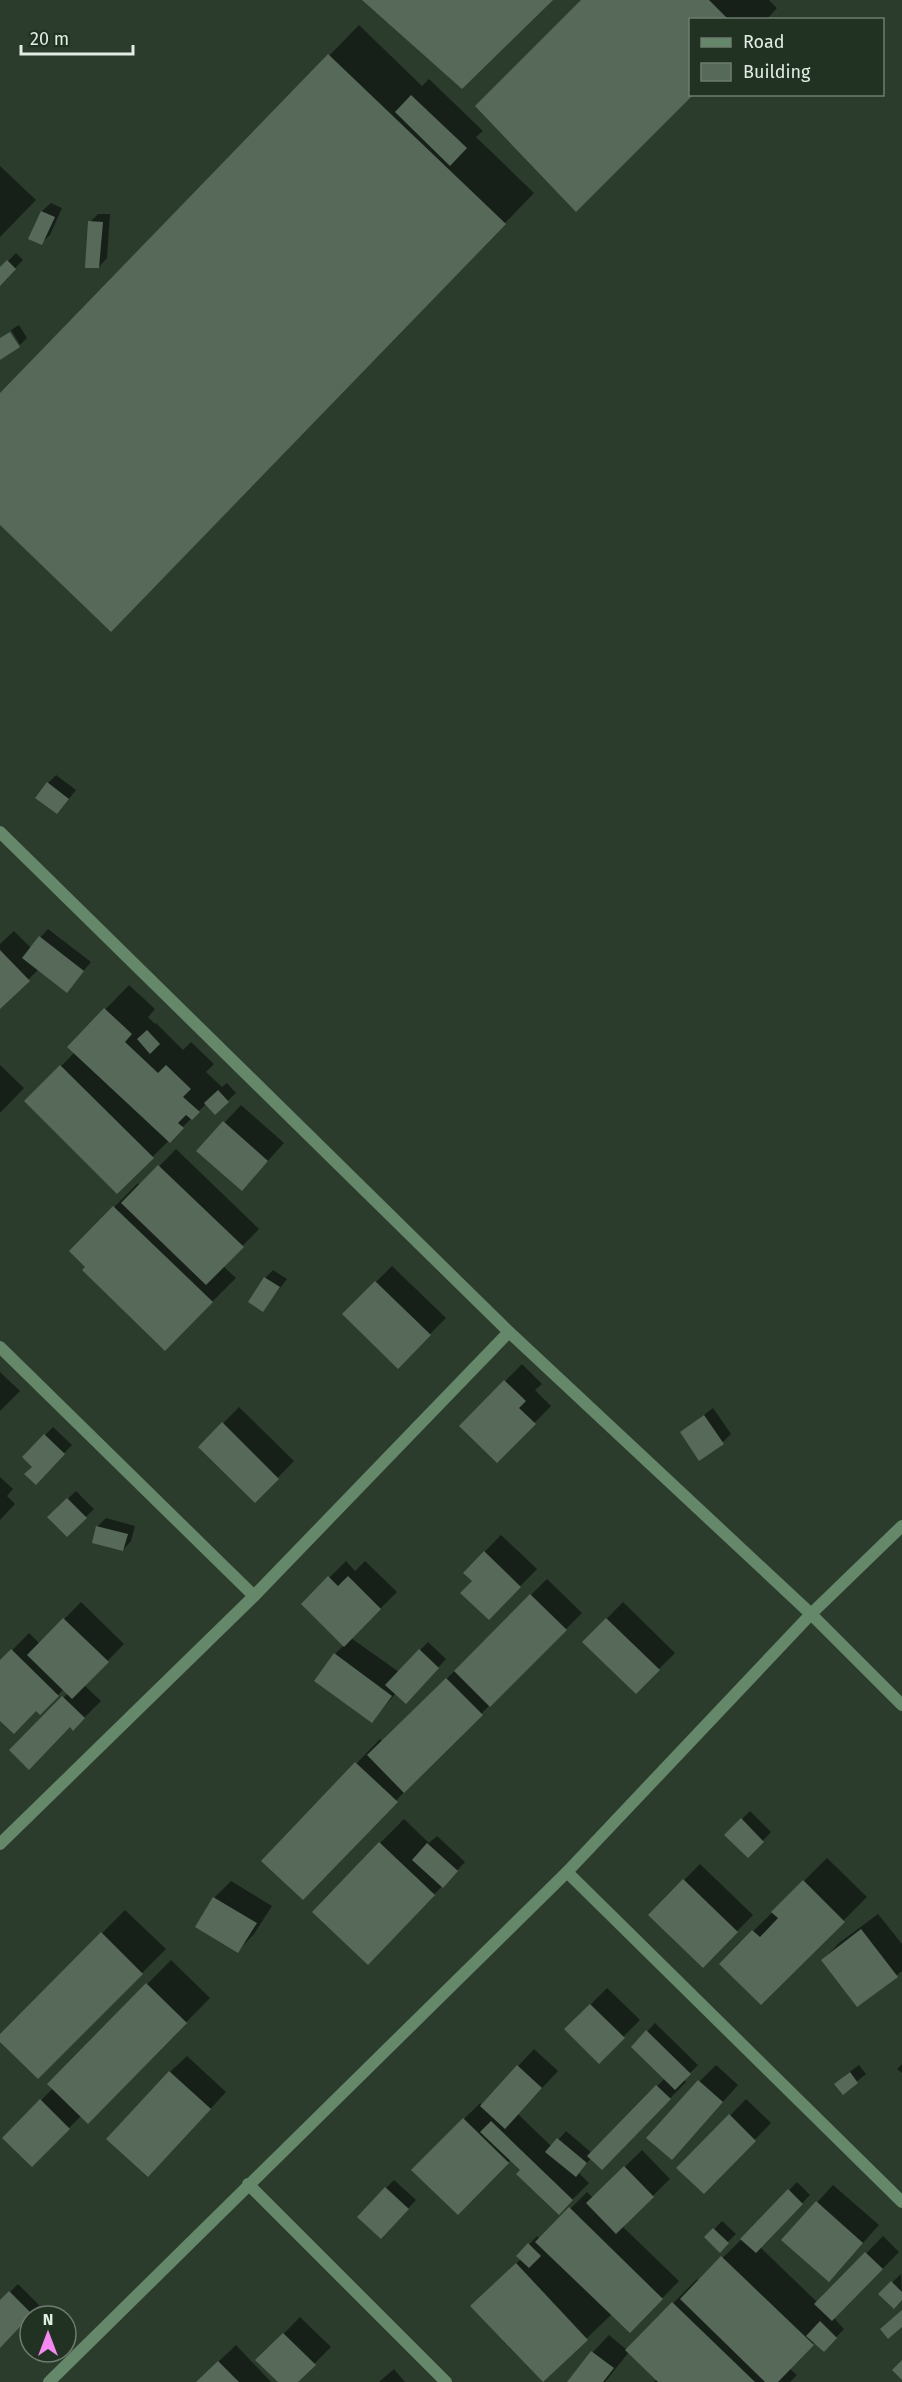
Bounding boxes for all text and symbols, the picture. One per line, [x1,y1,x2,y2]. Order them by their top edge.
scale bar [21,18,134,56]
legend [689,18,884,96]
text: 20 m [30,28,69,50]
text: Road [743,31,785,53]
text: Building [743,61,811,83]
north arrow [18,2304,78,2364]
text: N [43,2310,53,2329]

